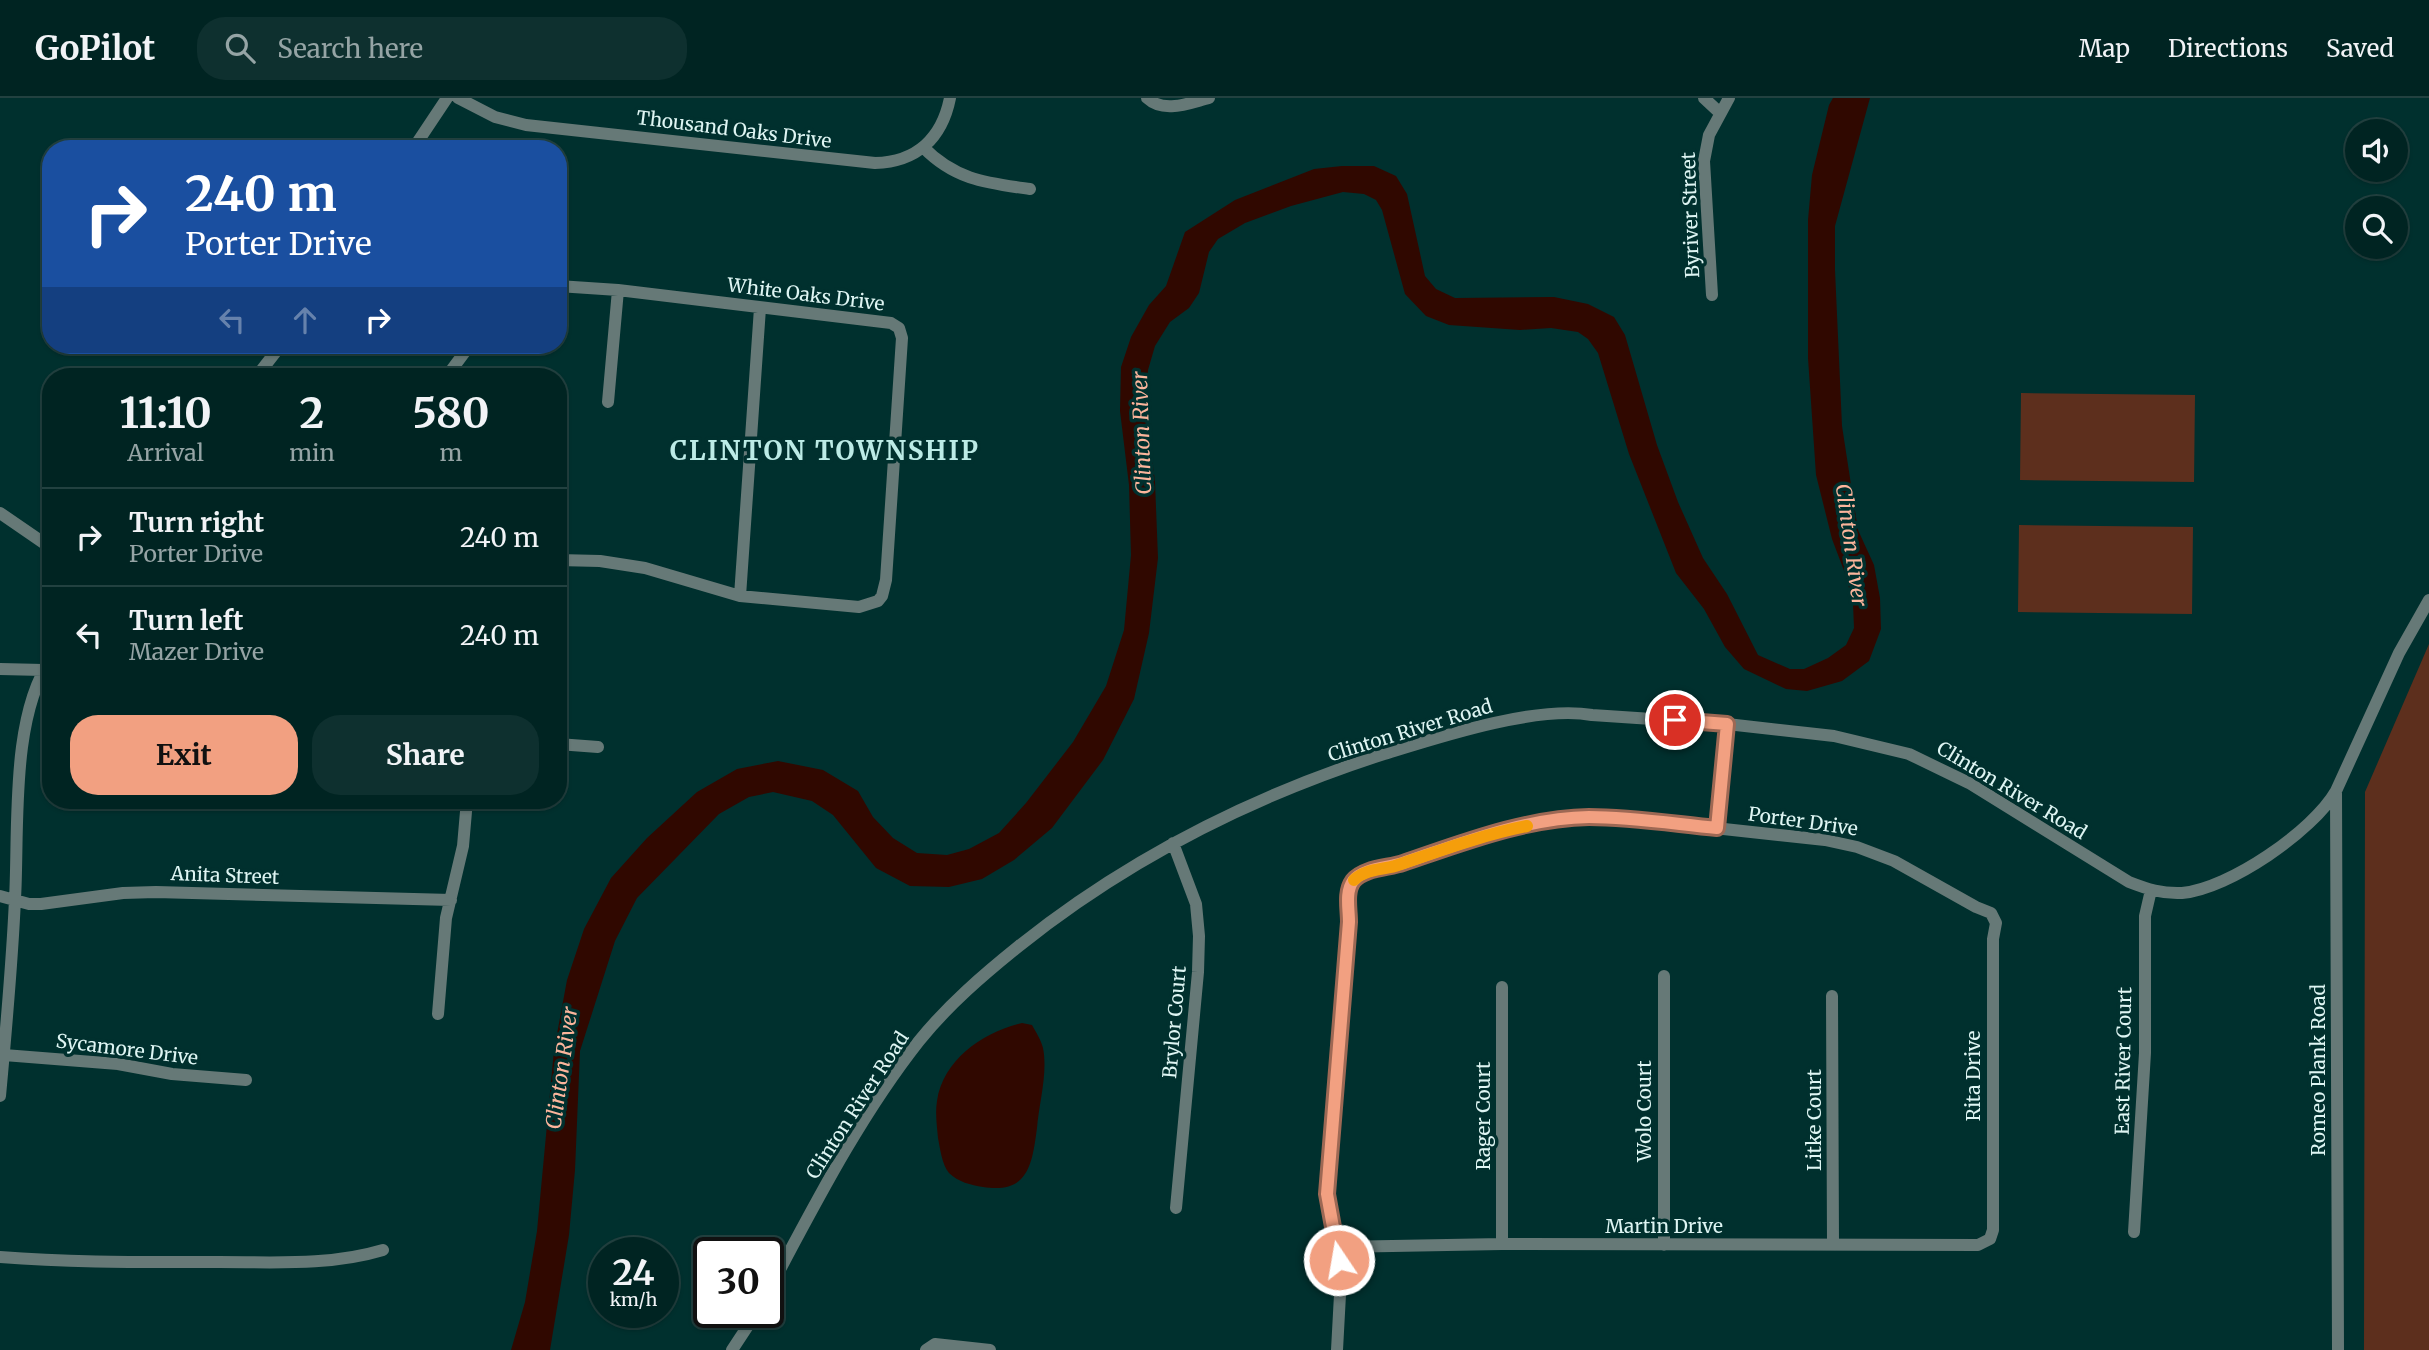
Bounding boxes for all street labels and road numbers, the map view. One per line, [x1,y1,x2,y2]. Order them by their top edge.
street label: Thousand Oaks Drive [635,105,833,153]
street label: Byriver Street [1676,151,1704,278]
street label: White Oaks Drive [725,272,886,316]
street label: Clinton River Road [1325,694,1495,766]
street label: Clinton River Road [1933,736,2091,844]
street label: Porter Drive [1746,801,1860,841]
street label: Anita Street [169,861,280,889]
street label: Brylor Court [1157,964,1191,1079]
street label: Romeo Plank Road [2306,984,2330,1156]
street label: East River Court [2110,986,2136,1135]
street label: Clinton River Road [800,1027,914,1183]
street label: Sycamore Drive [55,1028,200,1070]
street label: Rita Drive [1961,1031,1985,1121]
street label: Wolo Court [1632,1060,1656,1163]
street label: Rager Court [1471,1061,1495,1170]
street label: Litke Court [1802,1068,1826,1171]
street label: Martin Drive [1605,1214,1723,1238]

